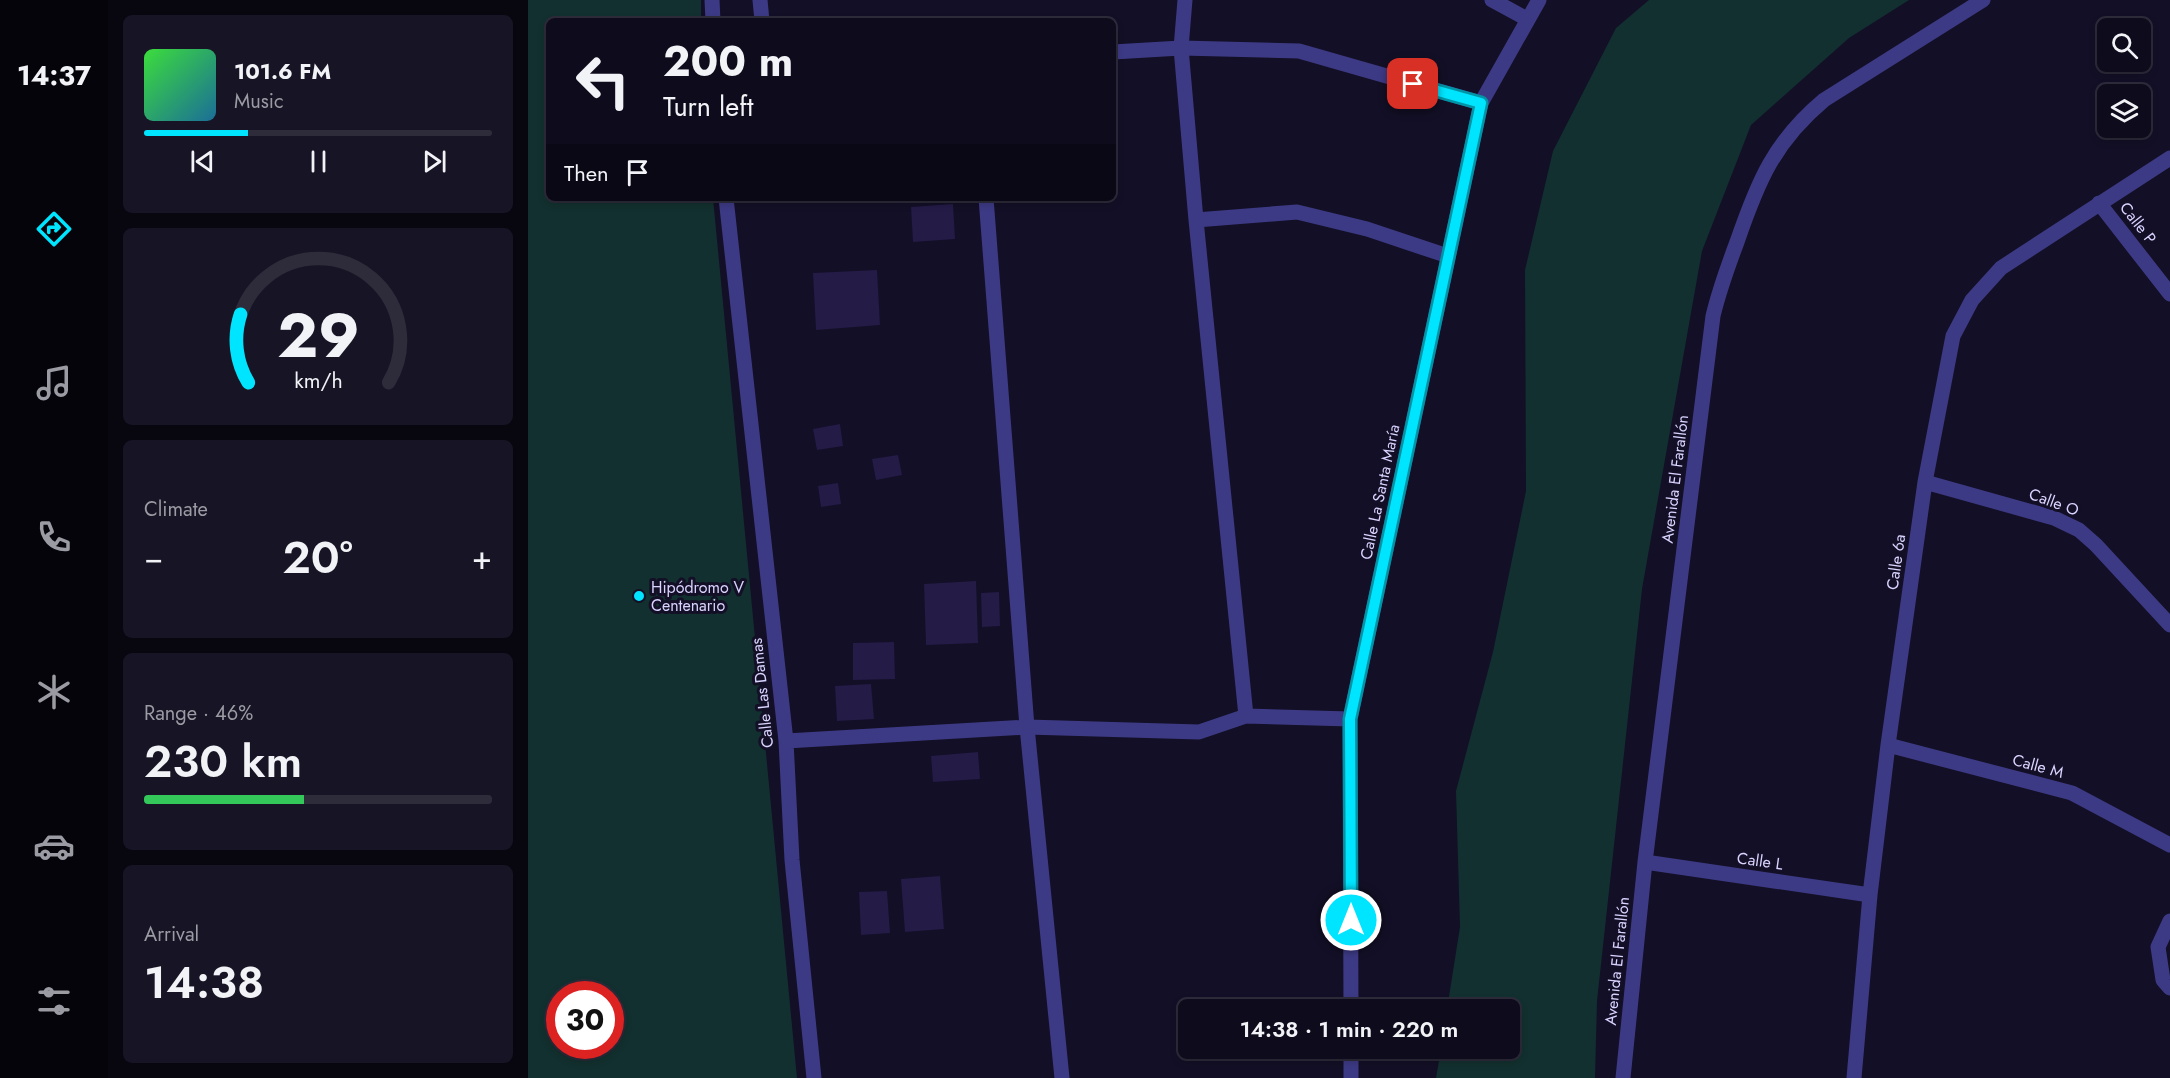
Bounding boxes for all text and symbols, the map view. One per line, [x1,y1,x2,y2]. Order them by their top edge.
map controls [2097,18,2151,138]
button: search [2097,18,2151,72]
text: 200 m [663,31,793,92]
icon: left [564,42,642,120]
text: 101.6 FM [234,55,331,87]
text: 14:37 [17,56,91,95]
pin [1387,58,1438,109]
icon: arrive [1396,67,1429,100]
button: layers [2097,84,2151,138]
text: Music [234,87,284,116]
text: Turn left [663,87,753,126]
icon: previous [186,145,219,178]
icon: pause [302,145,335,178]
icon: next [418,145,451,178]
icon: arrive [621,156,654,189]
text: Then [564,157,609,189]
street label: Calle P [2114,197,2162,249]
icon: directions [33,208,75,250]
text: 29 [277,291,359,381]
icon: music [33,362,75,404]
text: km/h [294,366,342,397]
street label: Avenida El Farallón [1656,414,1694,544]
street label: Calle La Santa María [1354,422,1406,562]
street label: Calle O [2026,482,2082,522]
text: Climate [144,495,208,524]
icon: phone [33,516,75,558]
text: 20° [282,525,353,590]
street label: Calle 6a [1881,533,1911,591]
text: − [144,534,163,581]
text: + [472,534,492,581]
place label: Hipódromo V Centenario [651,576,745,617]
marker: Hipódromo V Centenario [632,589,646,603]
street label: Calle Las Damas [745,637,779,749]
icon: climate [33,671,75,713]
text: Range · 46% [144,699,253,728]
text: 230 km [144,729,302,794]
street label: Calle M [2010,748,2066,784]
icon: car [33,825,75,867]
street label: Calle L [1735,846,1785,876]
position arrow [1319,888,1383,952]
street label: Avenida El Farallón [1599,896,1635,1026]
text: Arrival [144,920,199,949]
text: 14:38 [144,950,264,1015]
icon: filters [33,980,75,1022]
speed limit sign: 30 [546,981,624,1059]
text: 14:38 · 1 min · 220 m [1240,1013,1458,1045]

